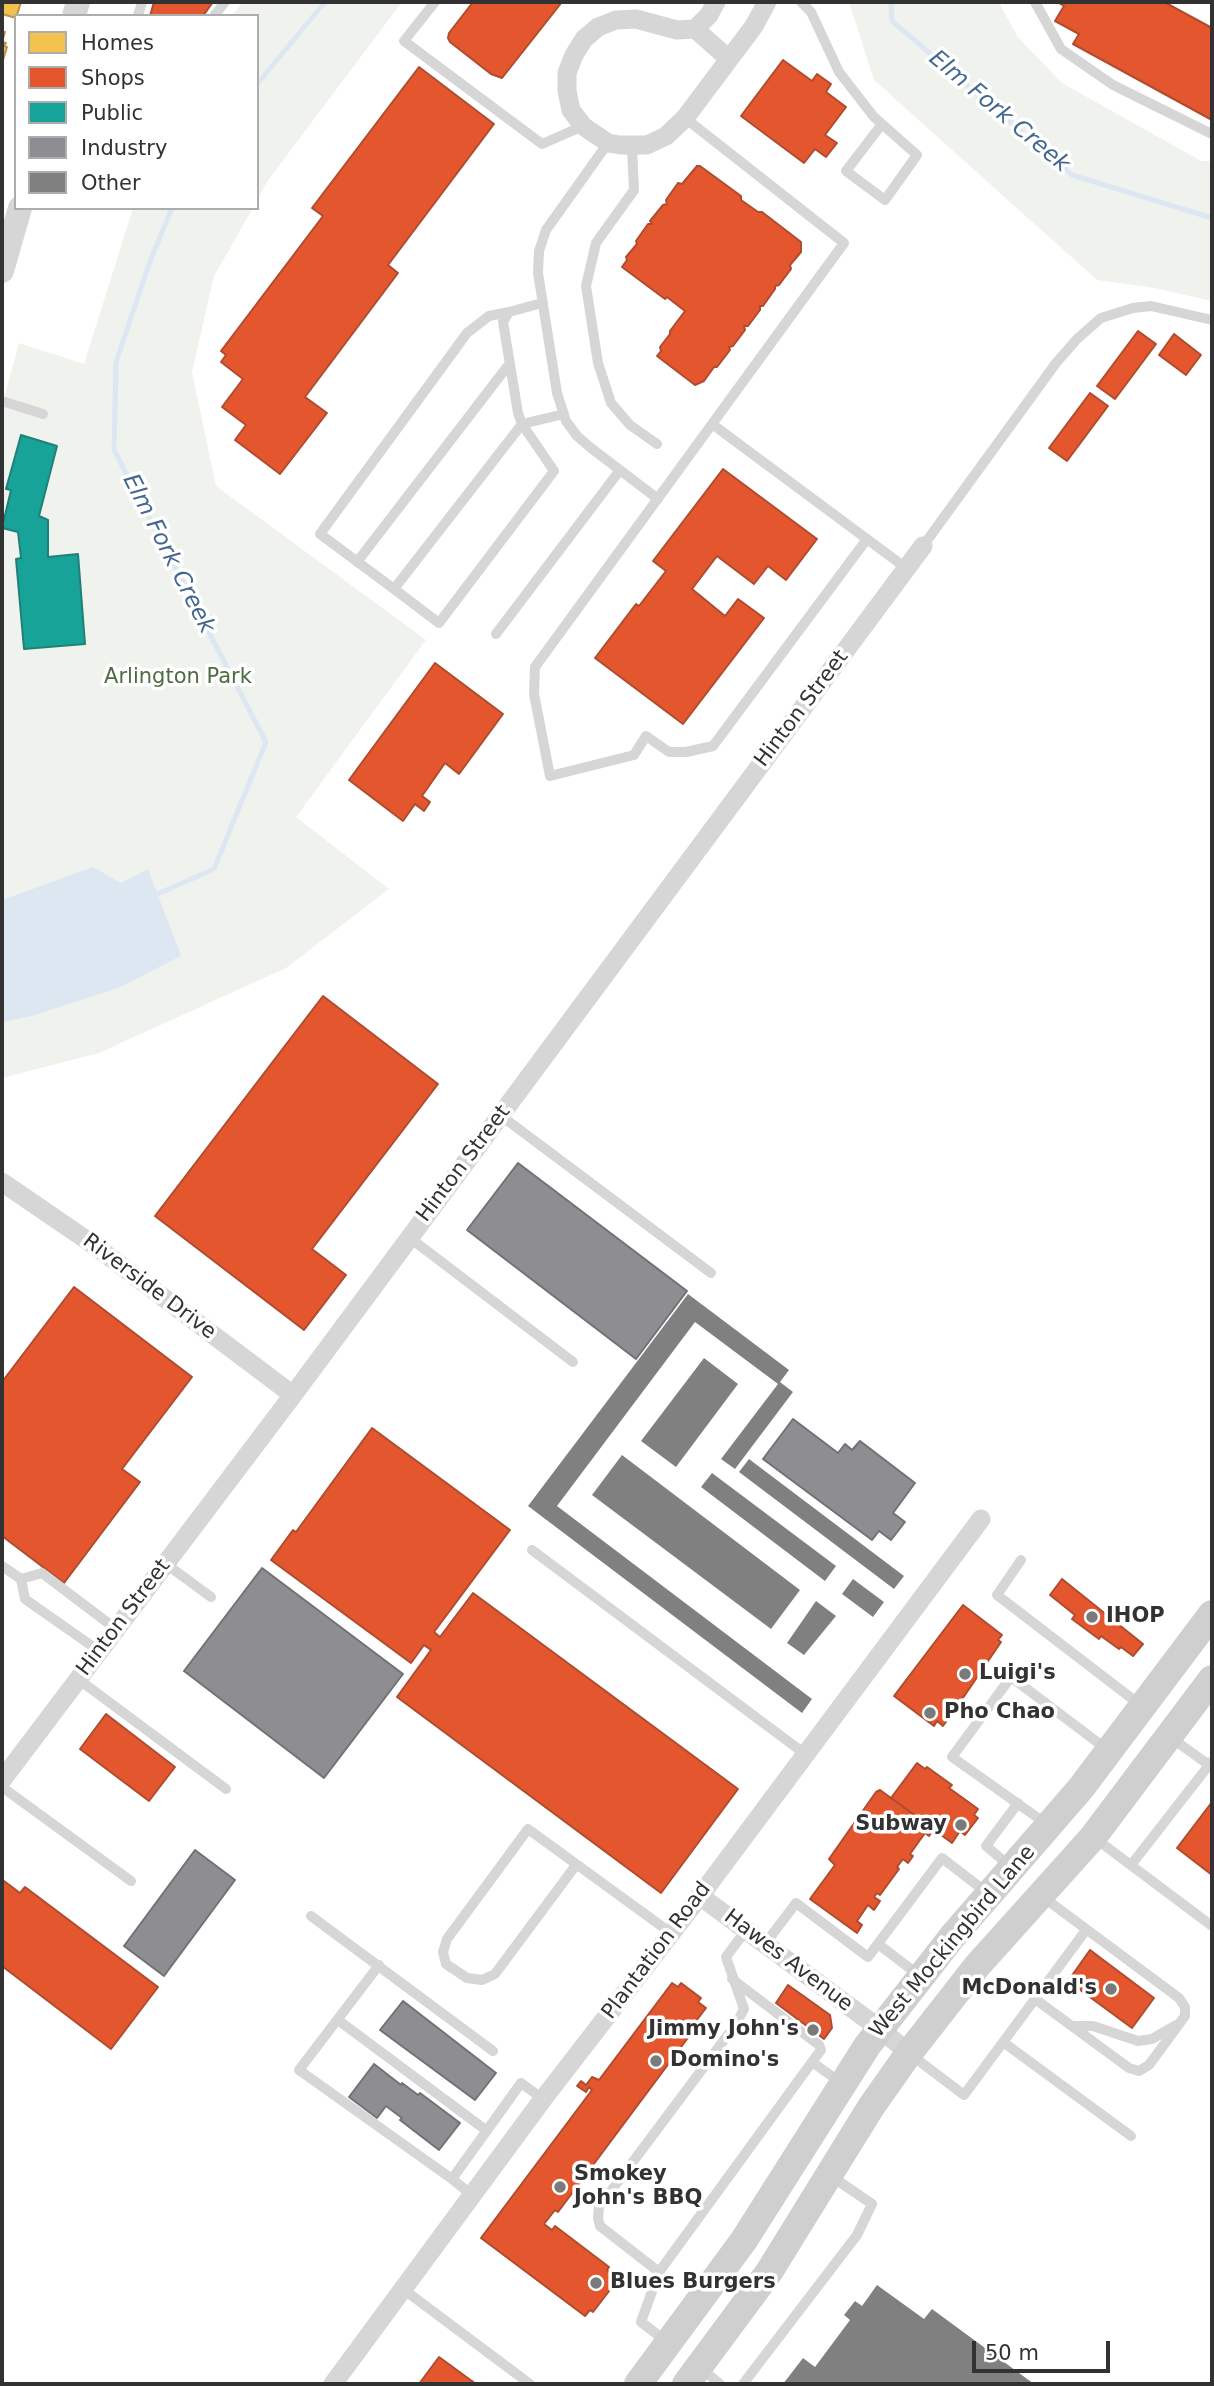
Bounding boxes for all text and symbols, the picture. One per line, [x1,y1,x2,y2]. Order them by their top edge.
legend [14,14,259,210]
text: Homes [81,31,154,55]
water label: Elm Fork Creek [923,45,1075,179]
text: Shops [81,66,145,90]
text: Public [81,101,143,125]
text: Industry [81,136,167,160]
text: Other [81,171,141,195]
water label: Elm Fork Creek [116,470,220,638]
street label: Hinton Street [750,646,854,772]
park label: Arlington Park [104,665,252,691]
street label: Hinton Street [412,1101,516,1227]
street label: Riverside Drive [77,1229,221,1345]
street label: Hinton Street [72,1555,176,1681]
place label: IHOP [1106,1604,1165,1630]
marker: IHOP [1084,1609,1100,1625]
place label: Luigi's [979,1661,1056,1687]
marker: Luigi's [957,1666,973,1682]
place label: Pho Chao [944,1700,1055,1726]
marker: Pho Chao [922,1705,938,1721]
place label: Subway [855,1812,947,1838]
marker: Subway [953,1817,969,1833]
street label: West Mockingbird Lane [865,1841,1041,2043]
street label: Plantation Road [597,1877,717,2025]
street label: Hawes Avenue [719,1904,857,2018]
place label: McDonald's [962,1976,1097,2002]
marker: McDonald's [1103,1981,1119,1997]
place label: Jimmy John's [648,2017,799,2043]
marker: Jimmy John's [805,2022,821,2038]
place label: Domino's [670,2048,779,2074]
marker: Domino's [648,2053,664,2069]
place label: Smokey John's BBQ [574,2162,702,2212]
marker: Smokey John's BBQ [552,2179,568,2195]
place label: Blues Burgers [610,2270,776,2296]
marker: Blues Burgers [588,2275,604,2291]
scale bar [976,2326,1114,2370]
text: 50 m [985,2341,1039,2365]

